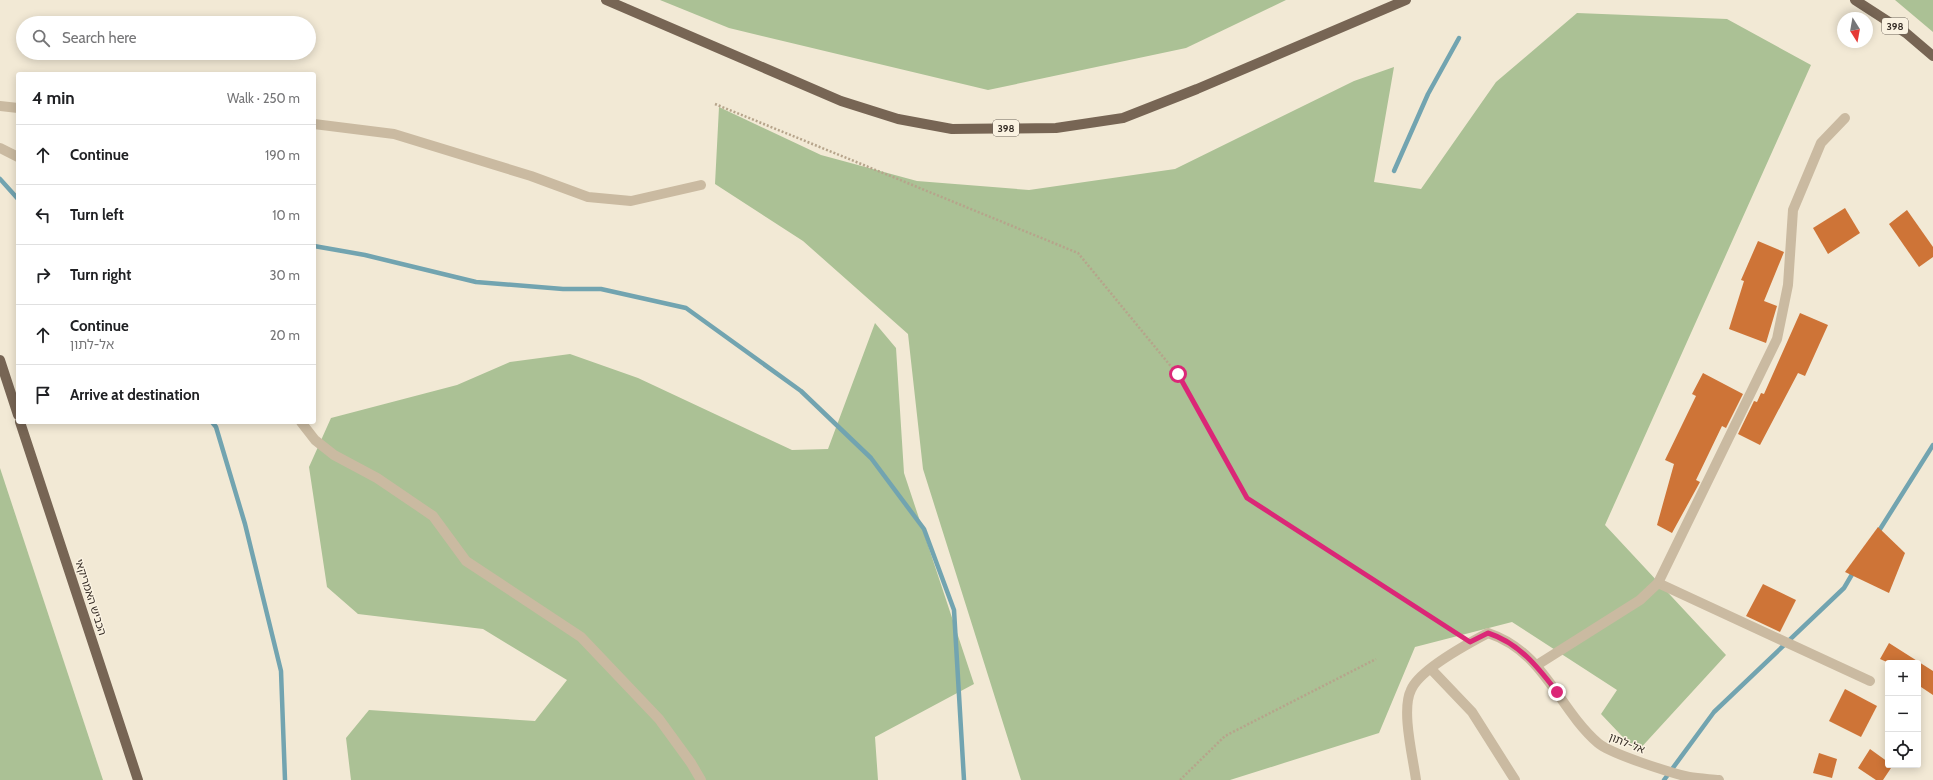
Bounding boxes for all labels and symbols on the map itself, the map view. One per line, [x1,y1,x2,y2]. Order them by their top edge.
north arrow [1837,12,1873,48]
road number: 398 [1882,18,1908,34]
road number: 398 [993,120,1019,136]
route start [1169,365,1187,383]
street label: הכביש האמריקאי [72,557,110,637]
route end [1548,683,1566,701]
street label: אל-לתון [1607,729,1647,757]

